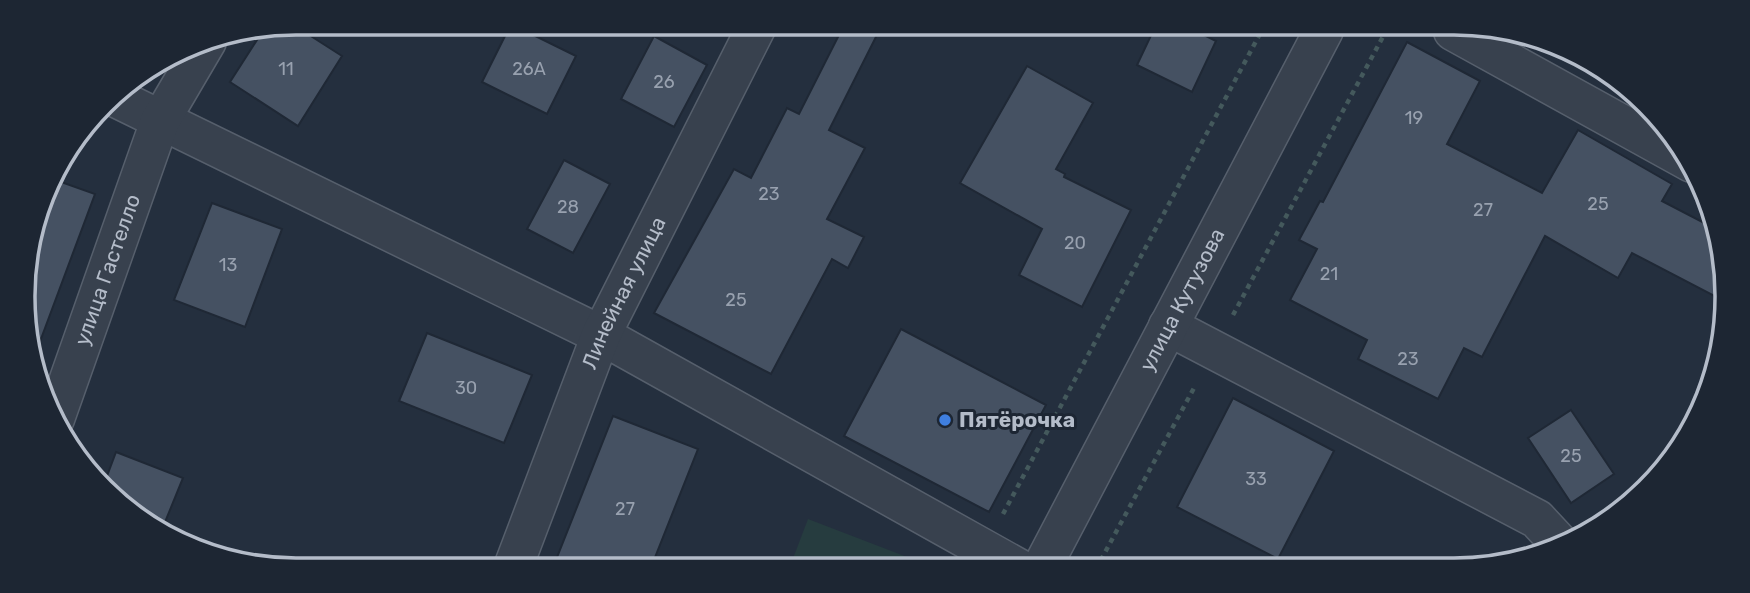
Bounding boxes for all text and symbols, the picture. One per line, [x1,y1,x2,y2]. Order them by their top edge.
house number: 11 [278,58,294,80]
house number: 26А [512,58,546,80]
house number: 26 [653,71,675,93]
house number: 19 [1405,107,1423,129]
house number: 23 [758,183,780,205]
street label: улица Гастелло [69,191,145,349]
house number: 25 [1587,193,1609,215]
house number: 28 [557,196,579,218]
house number: 27 [1473,199,1493,221]
street label: Линейная улица [576,212,671,372]
street label: улица Кутузова [1134,224,1230,375]
house number: 20 [1064,232,1086,254]
house number: 13 [219,254,237,276]
house number: 21 [1320,263,1338,285]
house number: 25 [725,289,747,311]
house number: 23 [1397,348,1419,370]
house number: 30 [455,377,477,399]
place label: Пятёрочка [959,407,1075,432]
marker: Пятёрочка [937,412,953,428]
house number: 25 [1560,445,1582,467]
house number: 33 [1245,468,1267,490]
house number: 27 [615,498,635,520]

